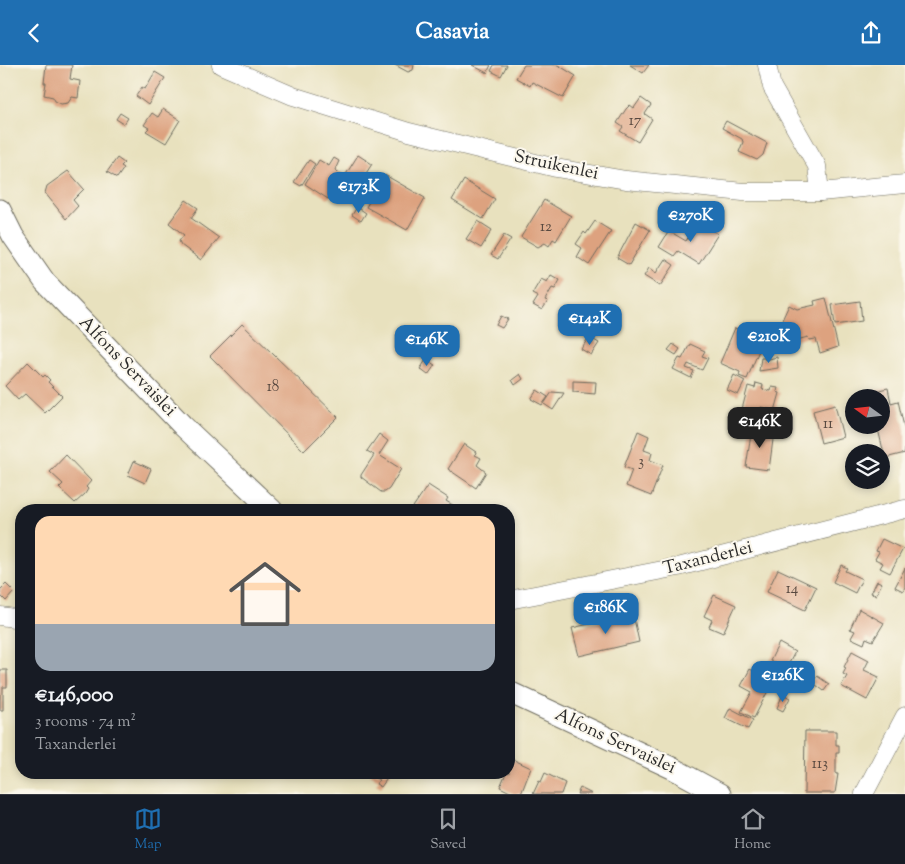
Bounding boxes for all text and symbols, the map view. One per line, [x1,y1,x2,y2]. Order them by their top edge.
text: Casavia [416,17,489,49]
icon: back [20,19,48,47]
icon: share [857,19,885,47]
house number: 17 [629,111,642,132]
street label: Struikenlei [511,144,601,188]
pin: €173K [324,171,394,214]
text: €173K [338,176,380,199]
pin: €270K [656,201,726,243]
text: €270K [669,205,713,228]
house number: 12 [540,217,552,238]
pin: €142K [555,303,625,346]
text: €142K [569,308,611,331]
street label: Alfons Servaislei [72,311,182,423]
pin: €210K [734,321,804,364]
pin: €146K [392,325,462,367]
text: €210K [748,326,790,349]
text: €146K [406,329,448,352]
house number: 18 [267,377,279,398]
north arrow [845,389,890,434]
map controls [845,389,890,489]
pin: €146K [725,407,795,449]
text: €146K [739,411,781,434]
house number: 11 [823,414,833,435]
button: layers [845,444,890,489]
house number: 3 [638,452,644,473]
street label: Taxanderlei [661,535,755,583]
icon: home [220,549,310,639]
house number: 14 [786,579,799,600]
pin: €186K [571,593,641,635]
text: €186K [585,597,627,620]
pin: €126K [748,661,818,703]
text: €126K [762,665,804,688]
text: €146,000 [35,681,113,711]
street label: Alfons Servaislei [550,703,680,781]
text: 3 rooms · 74 m² [35,711,136,734]
text: Taxanderlei [35,734,116,757]
house number: 113 [812,754,828,775]
tab: Map [134,805,162,855]
tab: Saved [430,805,466,855]
tab: Home [734,805,771,855]

